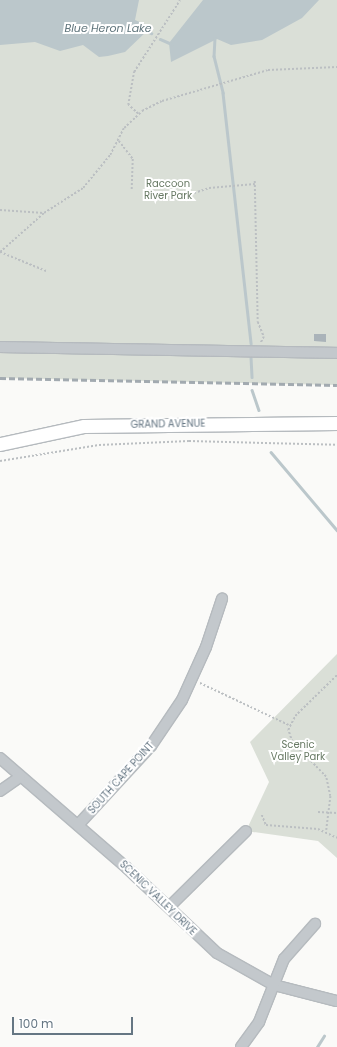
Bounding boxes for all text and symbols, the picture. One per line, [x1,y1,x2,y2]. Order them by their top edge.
water label: Blue Heron Lake [64,21,152,35]
park label: Raccoon River Park [144,177,192,200]
street label: GRAND AVENUE [130,417,206,431]
park label: Scenic Valley Park [271,738,325,762]
street label: SOUTH CAPE POINT [86,740,156,816]
street label: SCENIC VALLEY DRIVE [117,858,199,938]
scale bar [14,1009,135,1035]
text: 100 m [19,1015,53,1032]

